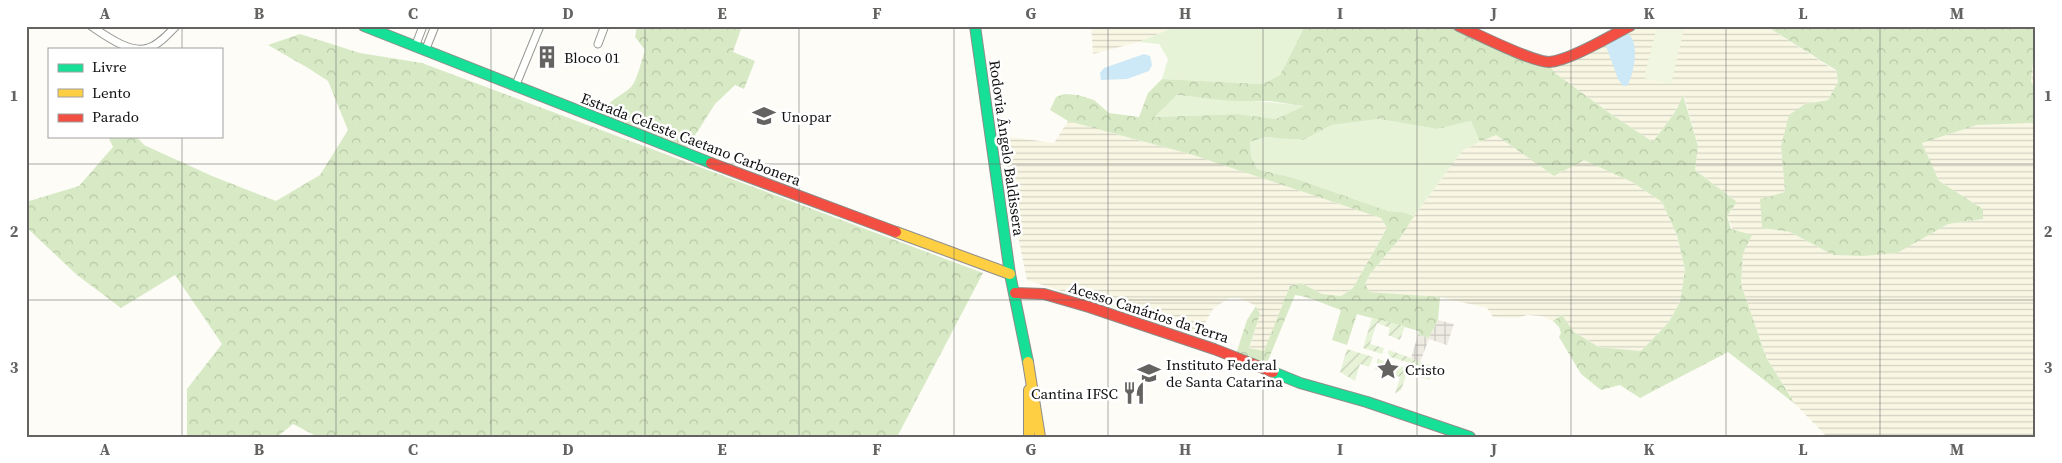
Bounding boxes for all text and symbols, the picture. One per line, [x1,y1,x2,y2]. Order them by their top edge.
text: A [100,2,111,24]
text: B [254,2,265,24]
text: C [408,2,418,24]
text: D [562,2,574,24]
text: E [717,2,727,24]
text: F [872,2,882,24]
text: G [1026,2,1037,24]
text: H [1179,2,1191,24]
text: I [1337,2,1343,24]
text: J [1490,2,1497,24]
text: K [1643,2,1655,24]
text: L [1798,2,1808,24]
text: M [1950,2,1964,24]
building icon: Bloco 01 [534,44,560,70]
place label: Bloco 01 [564,47,620,68]
legend [48,48,222,138]
text: Livre [92,56,127,77]
street label: Rodovia Ângelo Baldissera [984,59,1030,238]
text: Lento [92,82,131,103]
text: 1 [10,84,18,106]
text: 1 [2044,84,2052,106]
street label: Estrada Celeste Caetano Carbonera [578,87,804,191]
school or university icon: Unopar [751,103,777,129]
text: Parado [92,106,139,127]
place label: Unopar [781,106,832,127]
text: 2 [10,220,19,242]
text: 2 [2044,220,2053,242]
street label: Acesso Canários da Terra [1066,276,1232,348]
place label: Instituto Federal de Santa Catarina [1166,354,1283,392]
text: 3 [10,356,19,378]
place icon: Cristo [1375,356,1401,382]
text: 3 [2044,356,2053,378]
place label: Cristo [1405,359,1445,380]
school or university icon: Instituto Federal de Santa Catarina [1136,360,1162,386]
restaurant icon: Cantina IFSC [1121,380,1147,406]
place label: Cantina IFSC [1031,383,1118,404]
text: A [100,438,111,460]
text: B [254,438,265,460]
text: C [408,438,418,460]
text: D [562,438,574,460]
text: E [717,438,727,460]
text: F [872,438,882,460]
text: G [1026,438,1037,460]
text: H [1179,438,1191,460]
text: I [1337,438,1343,460]
text: J [1490,438,1497,460]
text: K [1643,438,1655,460]
text: L [1798,438,1808,460]
text: M [1950,438,1964,460]

